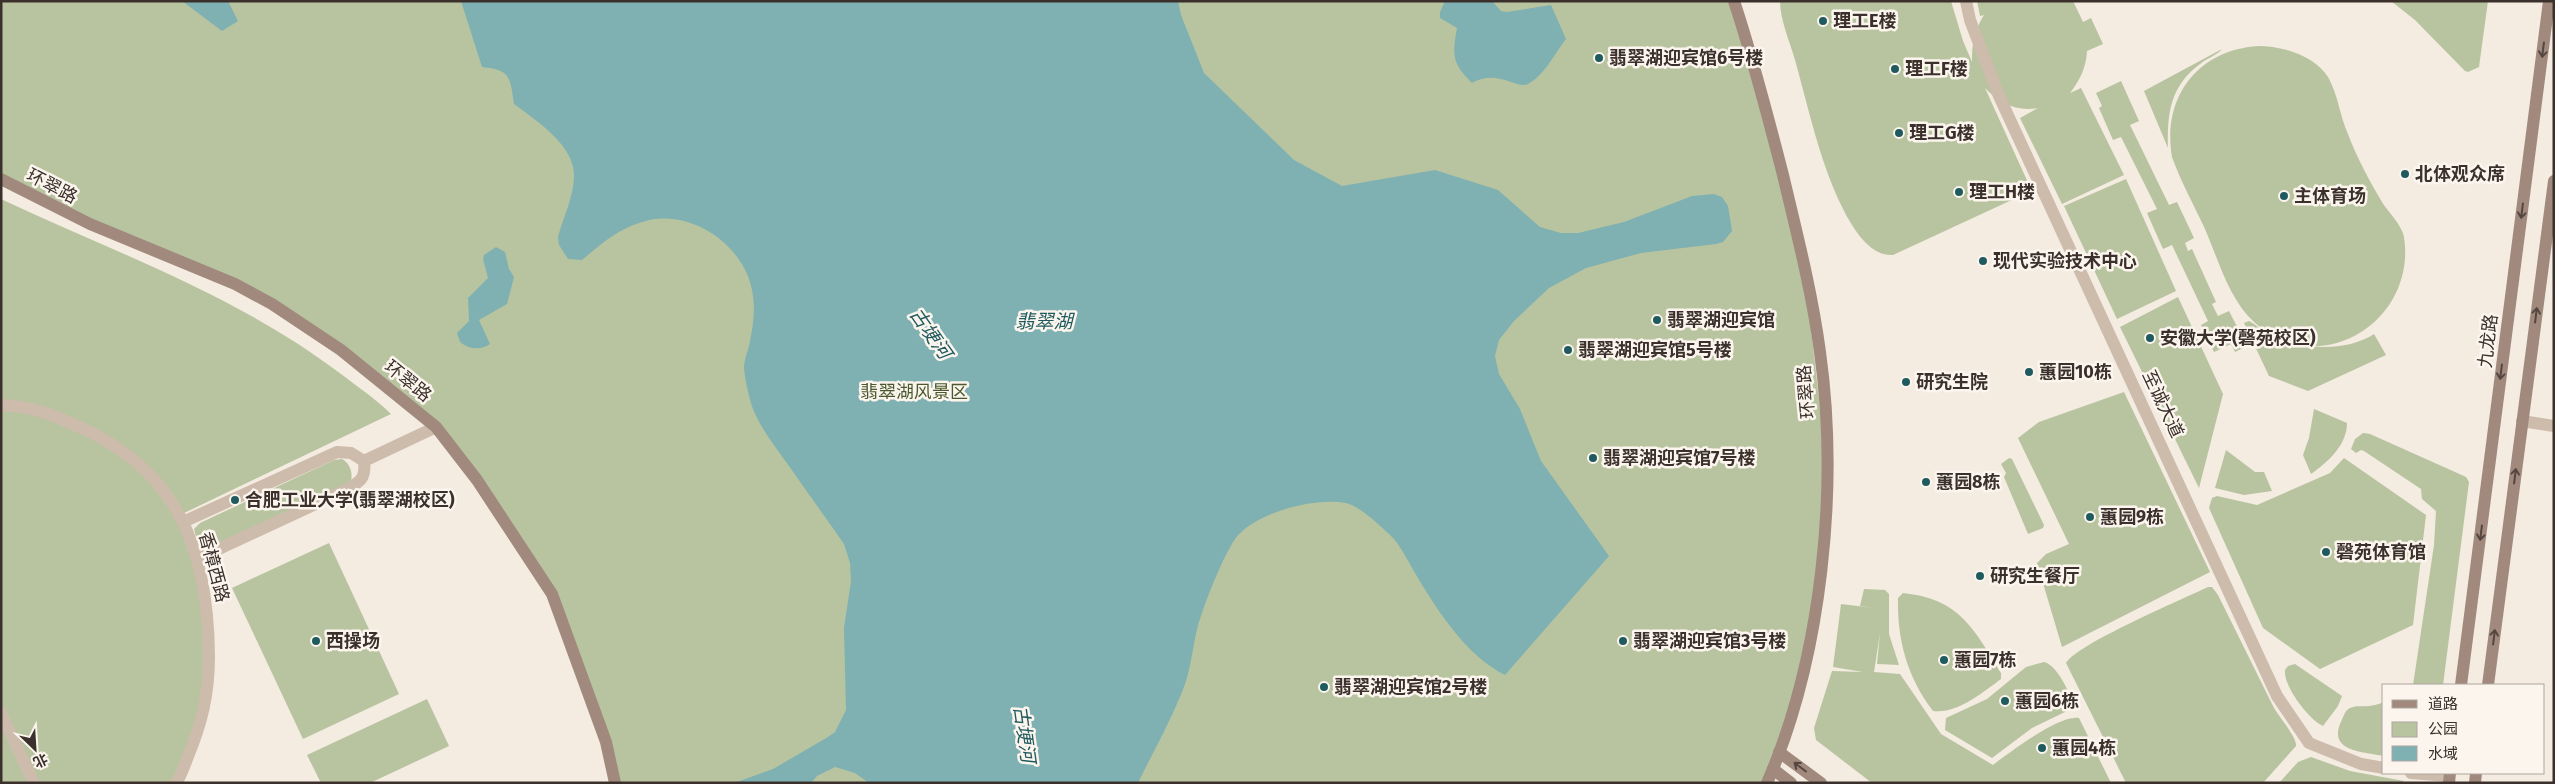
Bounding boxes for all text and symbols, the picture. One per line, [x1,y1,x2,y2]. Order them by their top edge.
place label: 理工E楼 [1833,10,1896,32]
marker: 理工E楼 [1817,15,1829,27]
one-way arrow [2538,41,2548,57]
place label: 翡翠湖迎宾馆6号楼 [1609,47,1763,69]
marker: 翡翠湖迎宾馆6号楼 [1593,52,1605,64]
place label: 理工F楼 [1905,58,1968,80]
marker: 理工F楼 [1889,63,1901,75]
place label: 理工G楼 [1909,122,1975,144]
marker: 理工G楼 [1893,127,1905,139]
place label: 北体观众席 [2415,163,2505,185]
street label: 环翠路 [23,164,81,208]
marker: 北体观众席 [2399,168,2411,180]
place label: 理工H楼 [1969,181,2035,203]
place label: 主体育场 [2294,185,2366,207]
marker: 理工H楼 [1953,186,1965,198]
marker: 主体育场 [2278,190,2290,202]
one-way arrow [2517,202,2527,218]
place label: 现代实验技术中心 [1993,250,2137,272]
marker: 现代实验技术中心 [1977,255,1989,267]
water label: 古埂河 [905,303,959,366]
one-way arrow [2531,307,2541,323]
place label: 翡翠湖迎宾馆 [1667,309,1775,331]
water label: 翡翠湖 [1015,310,1075,333]
street label: 九龙路 [2474,313,2502,369]
marker: 翡翠湖迎宾馆 [1651,314,1663,326]
place label: 安徽大学(磬苑校区) [2160,327,2316,349]
marker: 安徽大学(磬苑校区) [2144,332,2156,344]
place label: 翡翠湖迎宾馆5号楼 [1578,339,1732,361]
marker: 翡翠湖迎宾馆5号楼 [1562,344,1574,356]
street label: 环翠路 [380,355,436,407]
place label: 蕙园10栋 [2039,361,2112,383]
street label: 环翠路 [1793,364,1819,420]
one-way arrow [2496,364,2506,380]
marker: 蕙园10栋 [2023,366,2035,378]
street label: 至诚大道 [2138,367,2188,441]
place label: 研究生院 [1916,371,1988,393]
marker: 研究生院 [1900,376,1912,388]
park label: 翡翠湖风景区 [860,381,968,403]
place label: 翡翠湖迎宾馆7号楼 [1603,447,1755,469]
marker: 翡翠湖迎宾馆7号楼 [1587,452,1599,464]
one-way arrow [2510,468,2520,484]
place label: 蕙园8栋 [1936,471,2000,493]
marker: 蕙园8栋 [1920,476,1932,488]
place label: 合肥工业大学(翡翠湖校区) [245,489,455,511]
marker: 合肥工业大学(翡翠湖校区) [229,494,241,506]
place label: 蕙园9栋 [2100,506,2164,528]
marker: 蕙园9栋 [2084,511,2096,523]
one-way arrow [2476,525,2486,541]
street label: 香樟西路 [194,529,234,605]
place label: 磬苑体育馆 [2336,541,2426,563]
marker: 磬苑体育馆 [2320,546,2332,558]
place label: 研究生餐厅 [1990,565,2080,587]
marker: 研究生餐厅 [1974,570,1986,582]
one-way arrow [2489,629,2499,645]
place label: 西操场 [326,630,380,652]
place label: 翡翠湖迎宾馆3号楼 [1633,630,1786,652]
marker: 西操场 [310,635,322,647]
marker: 翡翠湖迎宾馆3号楼 [1617,635,1629,647]
place label: 蕙园7栋 [1954,649,2016,671]
marker: 蕙园7栋 [1938,654,1950,666]
place label: 翡翠湖迎宾馆2号楼 [1334,676,1487,698]
marker: 翡翠湖迎宾馆2号楼 [1318,681,1330,693]
legend [2382,684,2545,774]
place label: 蕙园6栋 [2015,690,2079,712]
marker: 蕙园6栋 [1999,695,2011,707]
text: 道路 [2428,695,2458,713]
water label: 古埂河 [1009,704,1040,768]
text: 公园 [2428,720,2458,738]
north arrow [10,724,60,774]
place label: 蕙园4栋 [2052,737,2116,759]
marker: 蕙园4栋 [2036,742,2048,754]
text: 水域 [2428,745,2458,763]
text: 北 [30,750,50,771]
one-way arrow [1793,762,1807,772]

